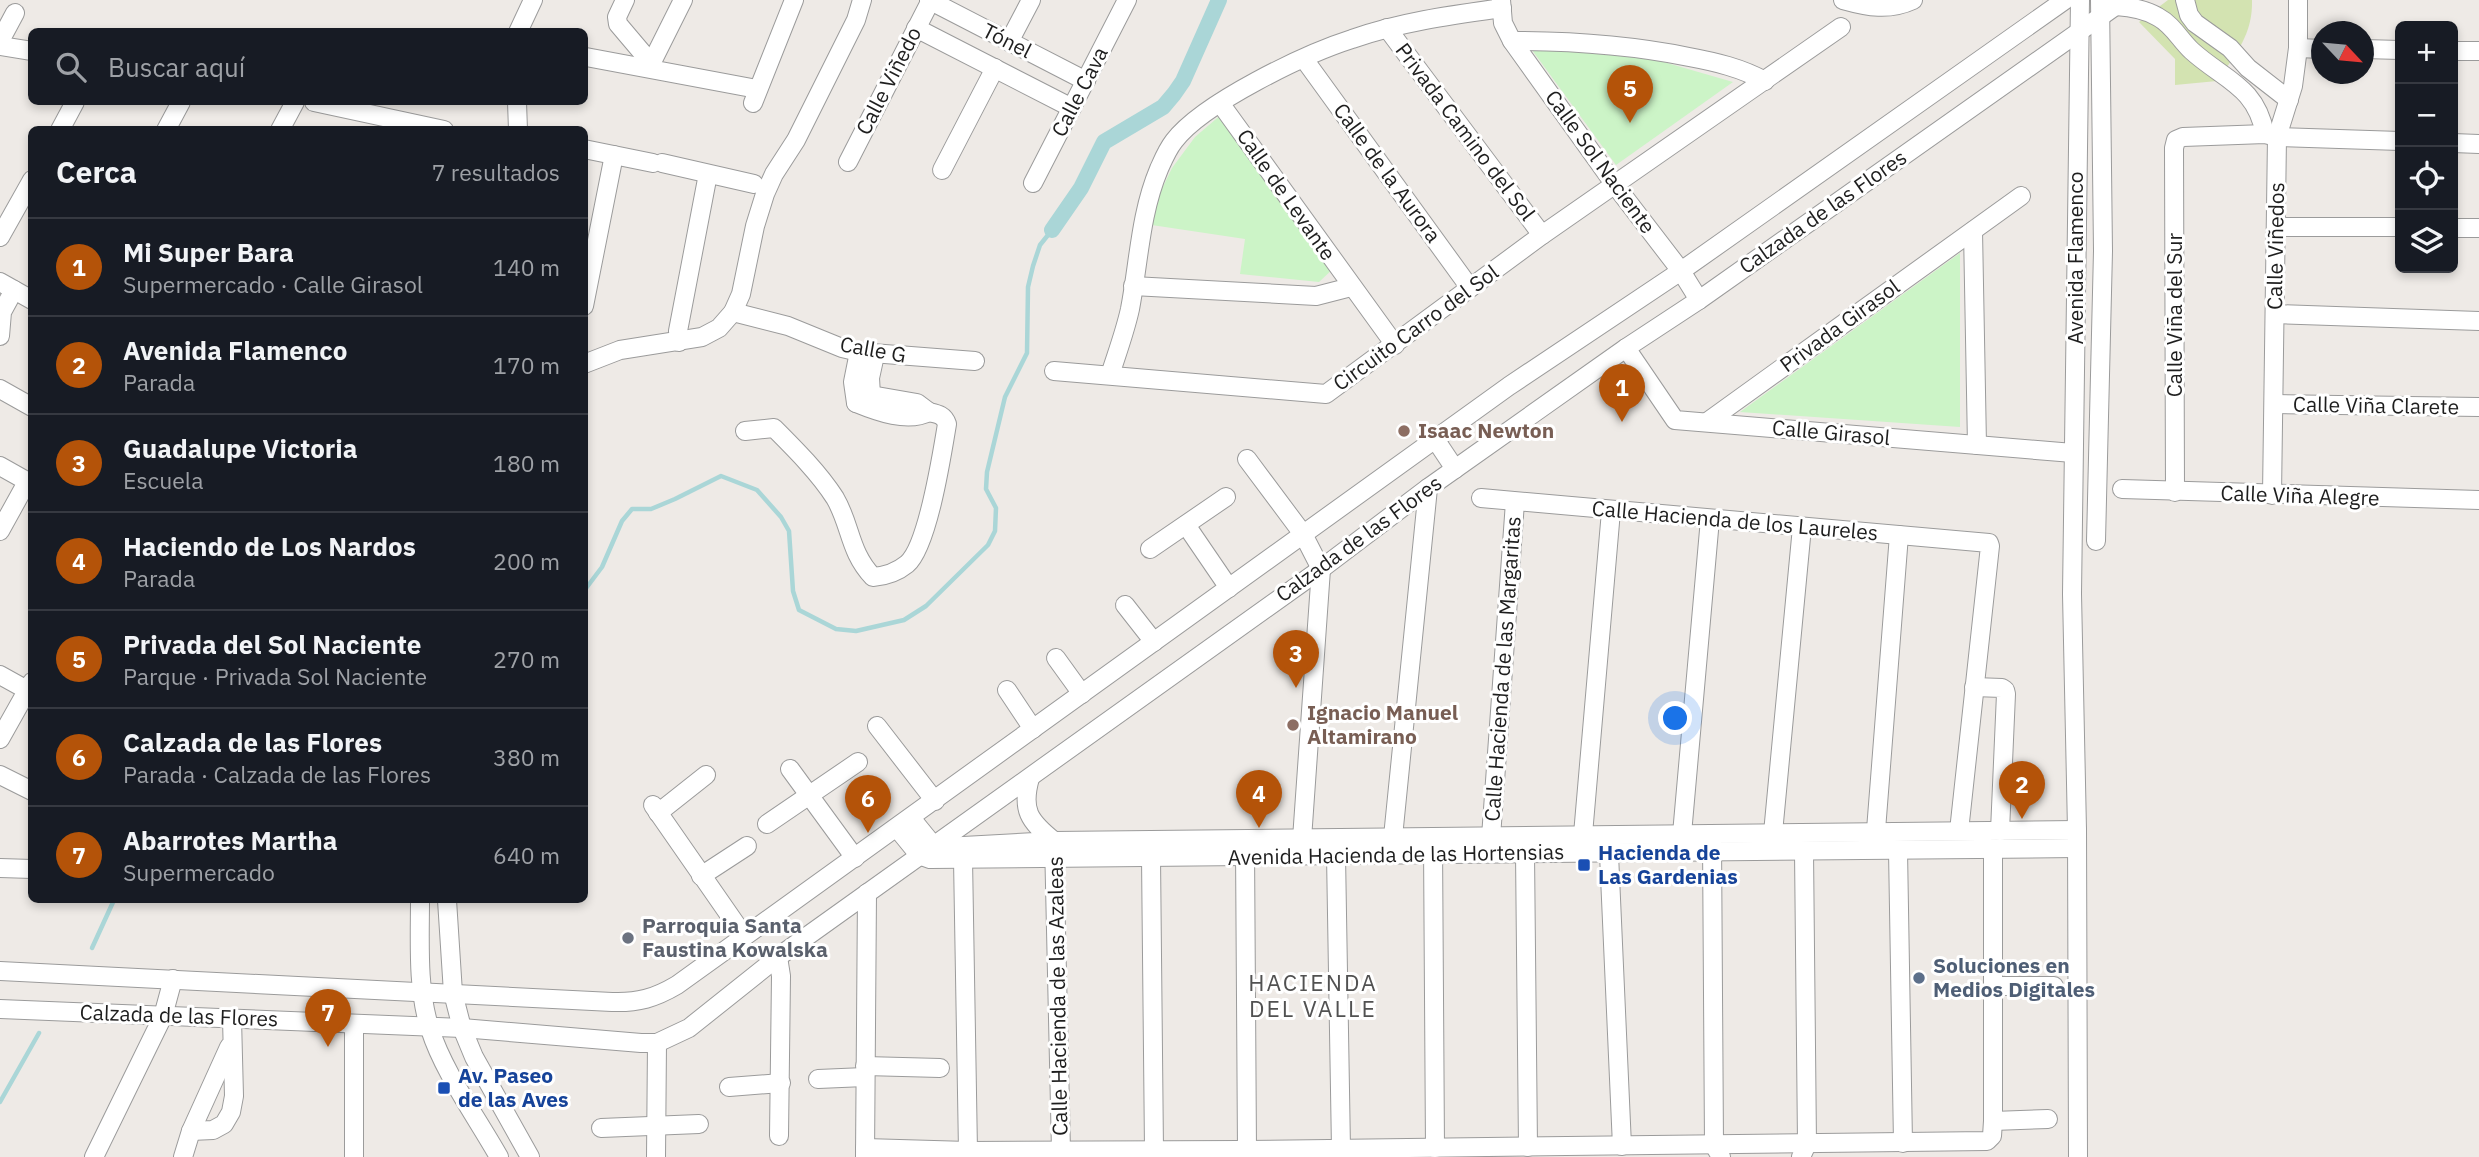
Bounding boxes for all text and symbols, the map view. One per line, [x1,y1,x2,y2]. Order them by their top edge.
street label: Tónel [978,16,1037,64]
north arrow [2311,21,2374,84]
map controls [2395,21,2458,273]
button: + [2395,21,2458,84]
street label: Calle Viñedo [849,22,927,139]
search box [28,28,588,105]
street label: Privada Camino del Sol [1390,37,1542,226]
street label: Calle Cava [1044,42,1114,141]
icon: search [52,48,90,86]
text: Buscar aquí [108,50,245,84]
pin: 5 [1607,65,1653,123]
street label: Calle Sol Naciente [1539,84,1662,239]
button: − [2395,84,2458,147]
street label: Calle de la Aurora [1328,97,1448,248]
street label: Calle de Levante [1231,123,1343,266]
street label: Calzada de las Flores [1733,143,1912,280]
button: locate [2395,147,2458,210]
text: Cerca [56,152,137,191]
text: 7 resultados [432,157,560,187]
street label: Avenida Flamenco [2061,172,2089,344]
street label: Calle Viñedos [2260,182,2290,310]
button: layers [2395,210,2458,273]
street label: Calle Viña del Sur [2160,233,2188,397]
text: Mi Super Bara [123,235,294,269]
text: 1 [72,252,86,282]
text: 140 m [493,252,560,282]
street label: Circuito Carro del Sol [1327,258,1504,397]
text: Supermercado · Calle Girasol [123,269,423,299]
street label: Privada Girasol [1774,272,1905,378]
street label: Calle G [838,329,908,369]
text: Avenida Flamenco [123,333,347,367]
text: 2 [72,350,86,380]
text: 170 m [493,350,560,380]
pin: 1 [1599,364,1645,422]
text: Parada [123,367,195,397]
street label: Calle Viña Clarete [2293,390,2459,420]
street label: Calle Girasol [1771,413,1892,451]
place label: Isaac Newton [1418,416,1554,444]
marker: Isaac Newton [1396,423,1412,439]
text: Guadalupe Victoria [123,431,358,465]
text: 3 [72,448,86,478]
text: 180 m [493,448,560,478]
text: Escuela [123,465,203,495]
street label: Calzada de las Flores [1270,468,1447,608]
street label: Calle Viña Alegre [2220,478,2380,512]
street label: Calle Hacienda de los Laureles [1591,494,1879,546]
street label: Calle Hacienda de las Margaritas [1477,515,1527,823]
text: Haciendo de Los Nardos [123,529,416,563]
text: 4 [72,546,86,576]
text: 200 m [493,546,560,576]
text: Parada [123,563,195,593]
text: Privada del Sol Naciente [123,627,421,661]
pin: 3 [1273,630,1319,688]
text: 5 [72,644,86,674]
text: 270 m [493,644,560,674]
text: Parque · Privada Sol Naciente [123,661,427,691]
place label: Ignacio Manuel Altamirano [1307,698,1458,750]
your location [1658,701,1692,735]
marker: Ignacio Manuel Altamirano [1285,717,1301,733]
text: Calzada de las Flores [123,725,382,759]
text: 6 [72,742,86,772]
text: 380 m [493,742,560,772]
text: Parada · Calzada de las Flores [123,759,431,789]
pin: 2 [1999,761,2045,819]
pin: 4 [1236,770,1282,828]
pin: 6 [845,775,891,833]
text: Abarrotes Martha [123,823,337,857]
street label: Avenida Hacienda de las Hortensias [1227,837,1565,871]
place label: Hacienda de Las Gardenias [1598,838,1738,890]
text: 7 [72,840,86,870]
text: 640 m [493,840,560,870]
street label: Calle Hacienda de las Azaleas [1041,856,1073,1136]
text: Supermercado [123,857,275,887]
marker: Hacienda de Las Gardenias [1576,857,1592,873]
place label: Parroquia Santa Faustina Kowalska [642,911,828,963]
marker: Parroquia Santa Faustina Kowalska [620,930,636,946]
place label: Soluciones en Medios Digitales [1933,951,2095,1003]
district label: HACIENDA DEL VALLE [1248,967,1378,1023]
marker: Soluciones en Medios Digitales [1911,970,1927,986]
pin: 7 [305,989,351,1047]
street label: Calzada de las Flores [79,998,279,1032]
place label: Av. Paseo de las Aves [458,1061,569,1113]
marker: Av. Paseo de las Aves [436,1080,452,1096]

